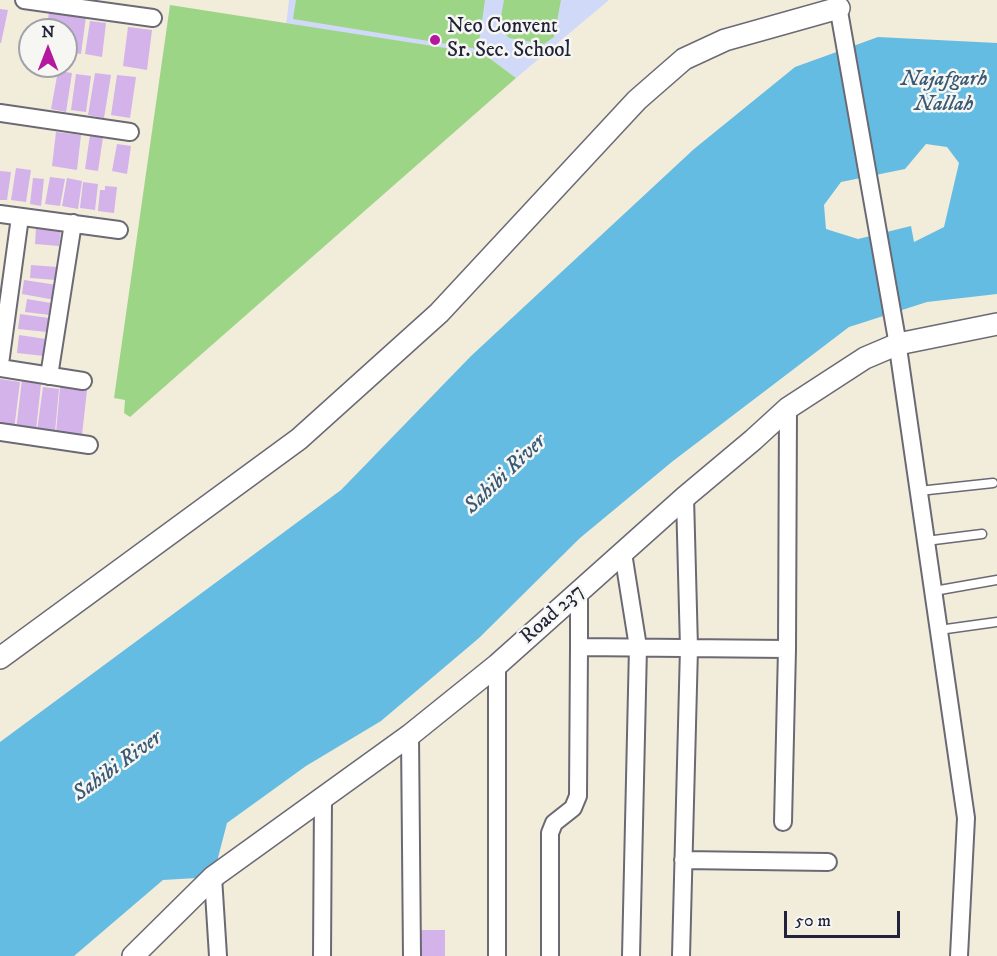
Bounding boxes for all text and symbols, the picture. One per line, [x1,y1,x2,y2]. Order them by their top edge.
place label: Neo Convent Sr. Sec. School [447,15,571,65]
north arrow [18,18,78,78]
text: N [41,22,55,42]
marker: Neo Convent Sr. Sec. School [428,33,442,47]
water label: Najafgarh Nallah [901,67,987,118]
water label: Sahibi River [460,429,552,521]
street label: Road 237 [516,580,590,650]
water label: Sahibi River [68,726,168,808]
scale bar [787,899,902,937]
text: 50 m [795,910,831,932]

